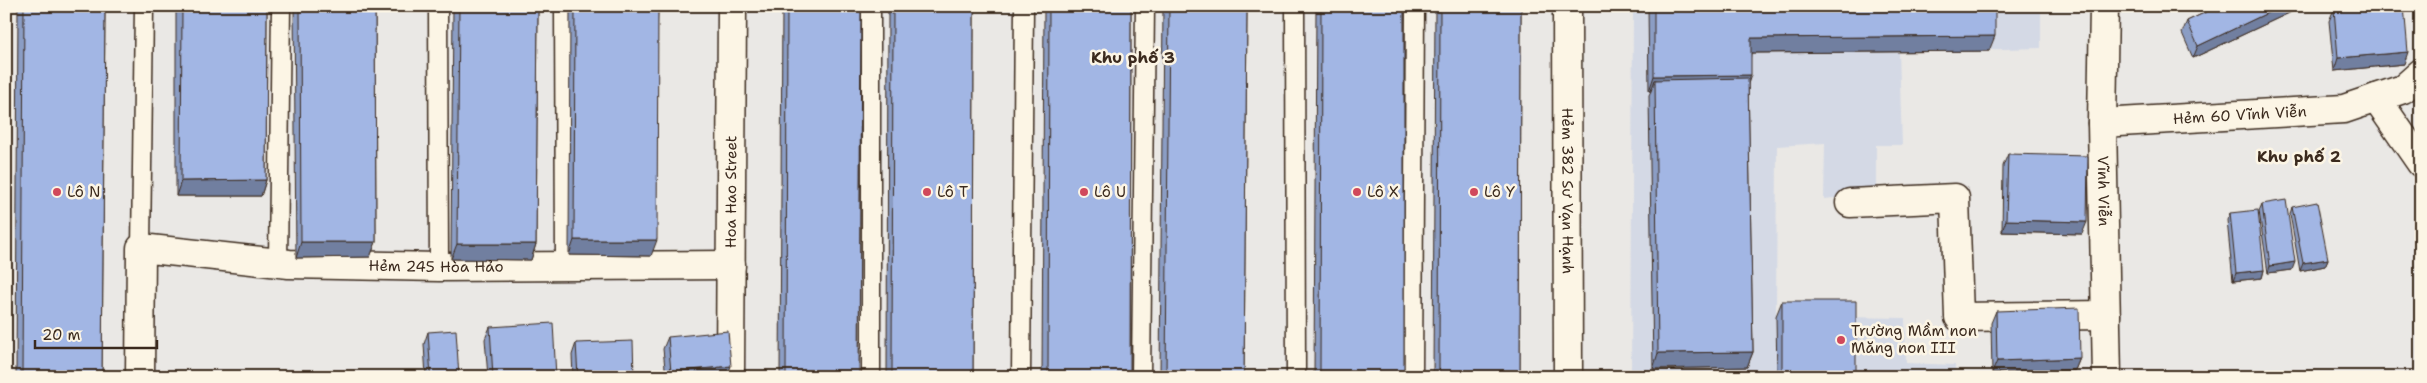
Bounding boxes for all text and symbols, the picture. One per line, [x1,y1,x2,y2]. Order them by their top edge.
district label: Khu phố 3 [1091,47,1175,68]
street label: Hẻm 60 Vĩnh Viễn [2172,101,2307,129]
street label: Hẻm 382 Sư Vạn Hạnh [1557,108,1578,274]
street label: Hoa Hao Street [721,136,741,248]
district label: Khu phố 2 [2257,146,2341,167]
street label: Vĩnh Viễn [2093,155,2114,227]
place label: Lô N [67,182,101,202]
place label: Lô T [937,182,968,202]
place label: Lô U [1094,182,1126,202]
place label: Lô X [1367,182,1399,202]
place label: Lô Y [1484,182,1515,202]
marker: Lô N [51,186,63,198]
marker: Lô T [921,186,933,198]
marker: Lô U [1078,186,1090,198]
marker: Lô X [1351,186,1363,198]
marker: Lô Y [1468,186,1480,198]
street label: Hẻm 245 Hòa Hảo [369,256,504,277]
scale bar [35,318,158,350]
place label: Trường Mầm non Măng non III [1851,321,1977,358]
text: 20 m [42,325,81,345]
marker: Trường Mầm non Măng non III [1835,334,1847,346]

